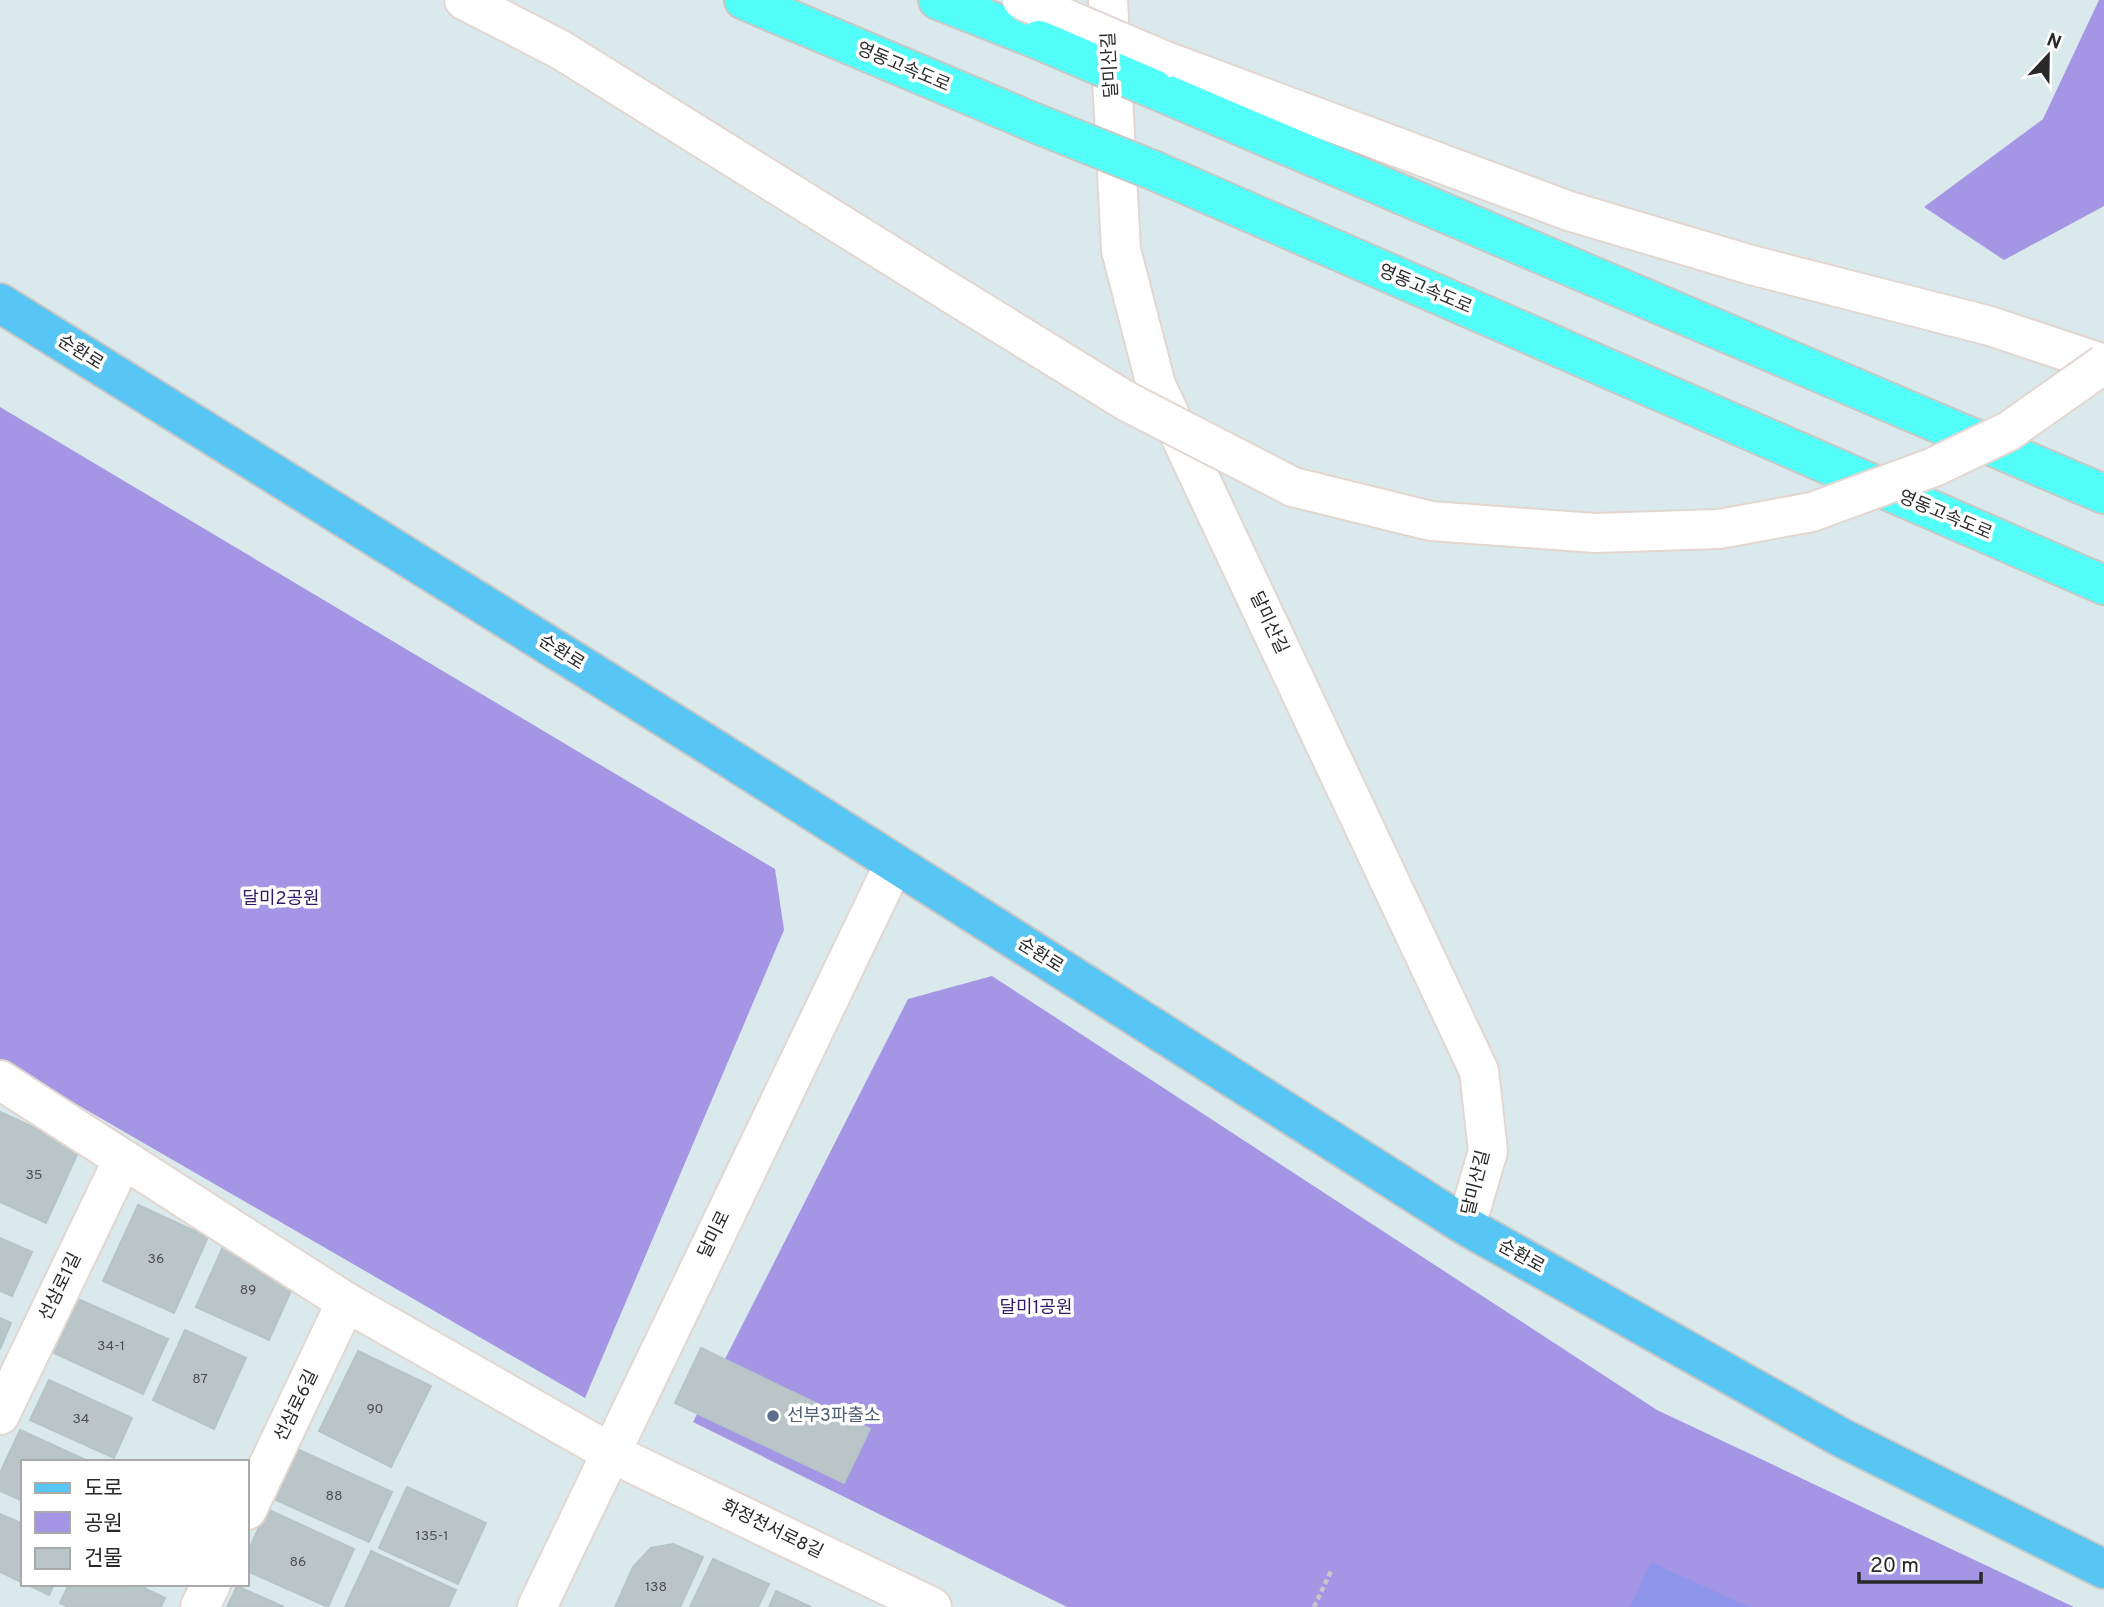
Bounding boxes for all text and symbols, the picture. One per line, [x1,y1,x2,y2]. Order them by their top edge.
north arrow [2013,21,2083,91]
text: N [2043,28,2064,56]
street label: 달미산길 [1098,31,1124,99]
street label: 영동고속도로 [853,38,953,98]
street label: 영동고속도로 [1375,260,1475,320]
street label: 순환로 [53,330,107,376]
street label: 영동고속도로 [1895,486,1995,546]
street label: 달미산길 [1244,588,1292,658]
street label: 순환로 [534,630,588,676]
park label: 달미2공원 [242,888,320,911]
street label: 순환로 [1013,933,1067,979]
street label: 달미산길 [1458,1148,1496,1218]
house number: 35 [25,1167,43,1184]
street label: 달미로 [694,1208,736,1262]
street label: 순환로 [1494,1235,1548,1279]
street label: 선삼로1길 [35,1249,87,1325]
house number: 36 [148,1251,164,1268]
house number: 89 [240,1282,256,1299]
park label: 달미1공원 [1000,1297,1072,1320]
house number: 34-1 [97,1338,125,1355]
street label: 선삼로6길 [270,1366,324,1446]
house number: 87 [192,1371,208,1388]
house number: 90 [366,1401,384,1418]
place label: 선부3파출소 [787,1405,881,1428]
marker: 선부3파출소 [765,1408,781,1424]
house number: 34 [72,1411,90,1428]
legend [21,1460,248,1586]
text: 도로 [84,1476,123,1503]
house number: 88 [325,1488,343,1505]
street label: 화정천서로8길 [717,1495,827,1565]
text: 공원 [84,1511,123,1538]
house number: 135-1 [415,1528,449,1545]
scale bar [1859,1540,1982,1584]
text: 건물 [84,1546,123,1573]
text: 20 m [1870,1553,1919,1580]
house number: 86 [290,1554,306,1571]
house number: 138 [645,1579,667,1596]

